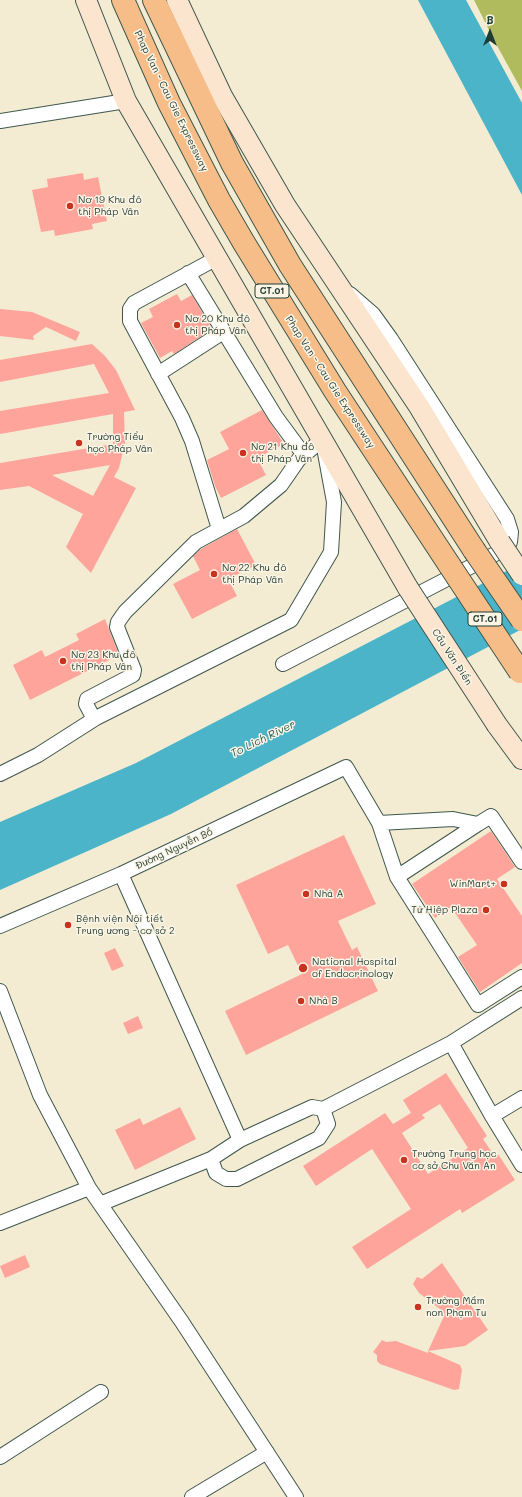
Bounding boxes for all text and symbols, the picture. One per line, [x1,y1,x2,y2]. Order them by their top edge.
north arrow [470,12,510,52]
text: B [486,12,494,27]
street label: Phap Van - Cau Gie Expressway [132,29,210,173]
place label: Nơ 19 Khu đô thị Pháp Vân [78,194,142,218]
marker: Nơ 19 Khu đô thị Pháp Vân [65,201,75,211]
road number: CT.01 [255,284,289,298]
place label: Nơ 20 Khu đô thị Pháp Vân [185,313,250,336]
street label: Phap Van - Cau Gie Expressway [283,314,377,450]
marker: Nơ 20 Khu đô thị Pháp Vân [172,320,182,330]
place label: Trường Tiểu học Pháp Vân [87,431,152,454]
marker: Trường Tiểu học Pháp Vân [74,438,84,448]
place label: Nơ 21 Khu đô thị Pháp Vân [251,441,314,464]
marker: Nơ 21 Khu đô thị Pháp Vân [238,448,248,458]
place label: Nơ 22 Khu đô thị Pháp Vân [222,562,286,586]
marker: Nơ 22 Khu đô thị Pháp Vân [209,569,219,579]
road number: CT.01 [468,612,502,626]
street label: Cầu Văn Điển [429,627,475,687]
place label: Nơ 23 Khu đô thị Pháp Vân [71,649,136,672]
marker: Nơ 23 Khu đô thị Pháp Vân [58,656,68,666]
water label: To Lich River [229,718,297,760]
street label: Đường Nguyễn Bồ [133,826,215,872]
place label: WinMart+ [450,878,496,890]
marker: WinMart+ [499,879,509,889]
place label: Nhà A [314,888,343,900]
marker: Nhà A [301,889,311,899]
place label: Tứ Hiệp Plaza [411,904,478,916]
marker: Tứ Hiệp Plaza [481,905,491,915]
place label: Bệnh viện Nội tiết Trung ương - cơ sở 2 [76,913,175,936]
marker: Bệnh viện Nội tiết Trung ương - cơ sở 2 [63,920,73,930]
place label: National Hospital of Endocrinology [312,956,397,980]
marker: National Hospital of Endocrinology [297,962,309,974]
place label: Nhà B [309,995,338,1007]
marker: Nhà B [296,996,306,1006]
place label: Trường Trung học cơ sở Chu Văn An [412,1148,497,1172]
marker: Trường Trung học cơ sở Chu Văn An [399,1155,409,1165]
place label: Trường Mầm non Phạm Tu [426,1295,486,1318]
marker: Trường Mầm non Phạm Tu [413,1302,423,1312]

